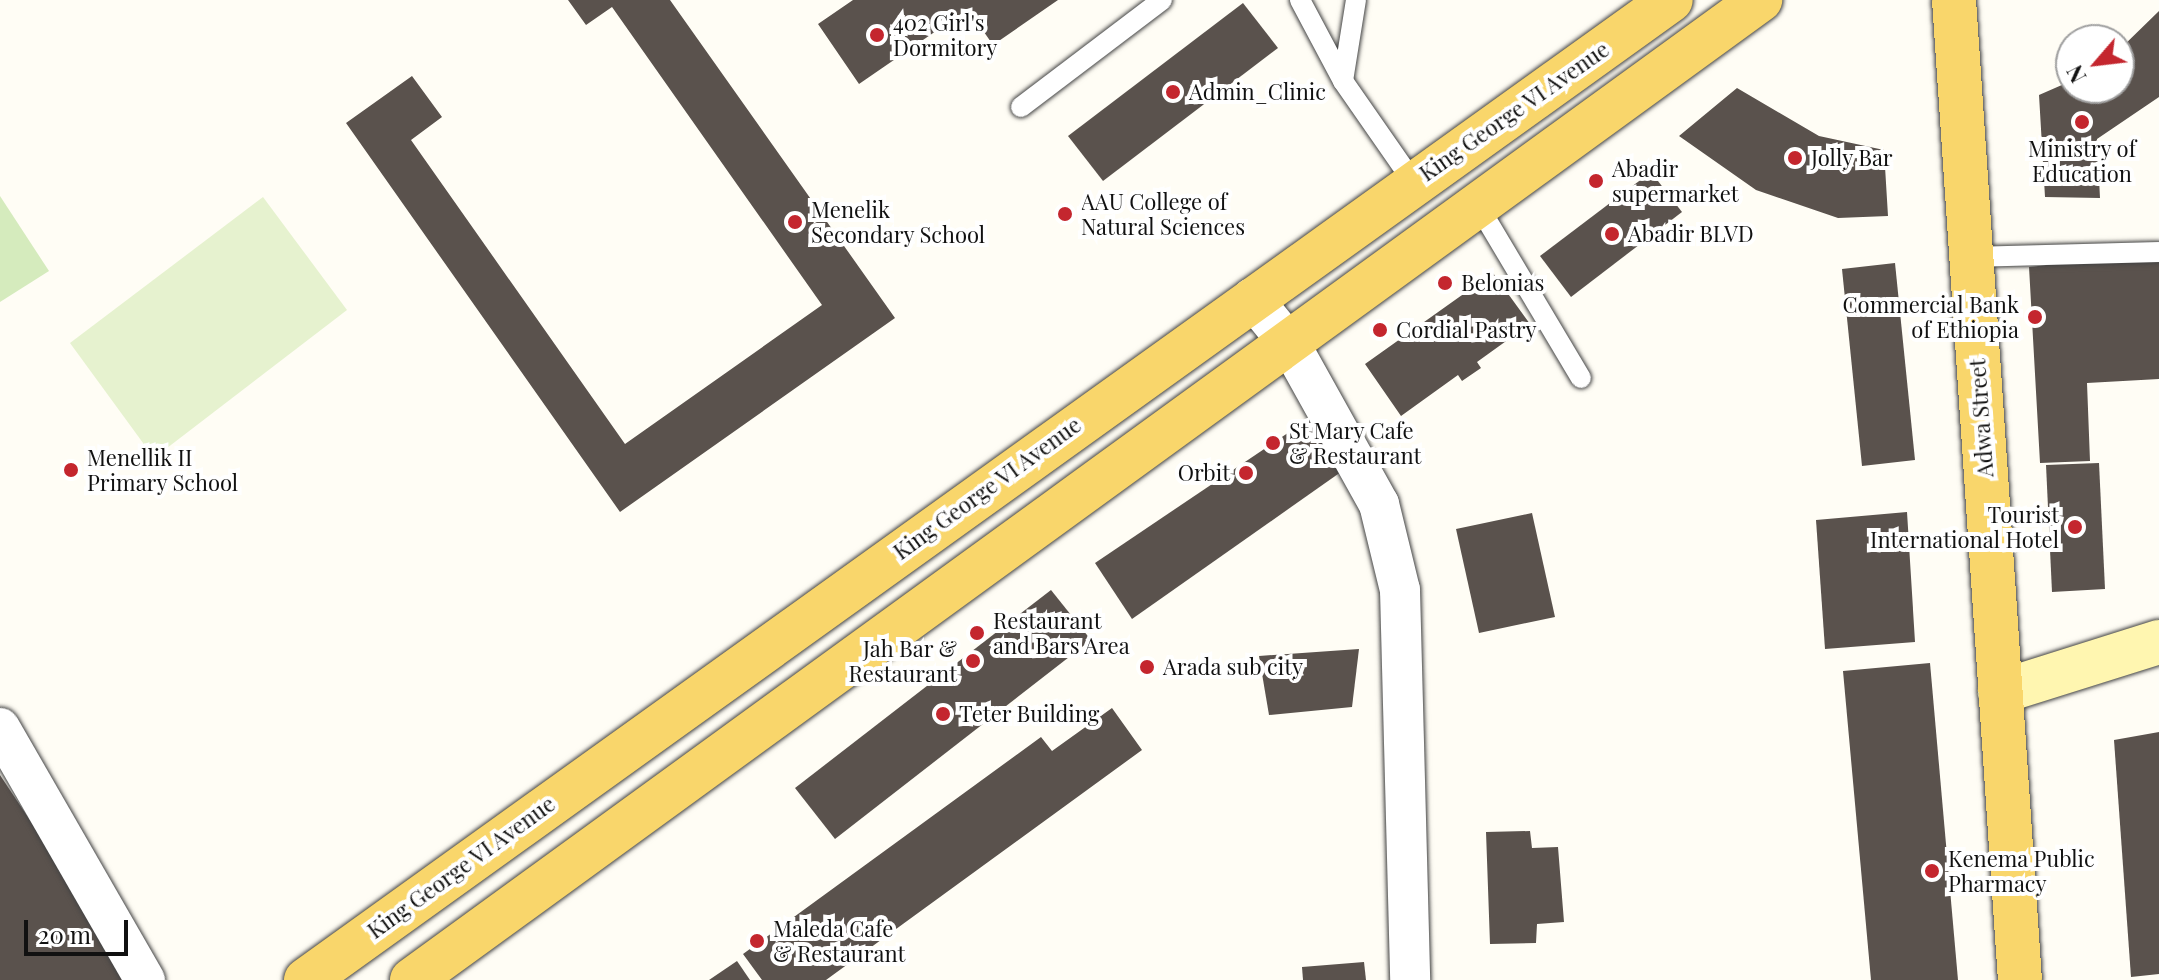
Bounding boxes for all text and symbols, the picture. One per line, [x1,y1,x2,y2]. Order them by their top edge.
place label: 402 Girl's Dormitory [893,9,997,60]
north arrow [2055,24,2135,104]
marker: 402 Girl's Dormitory [868,26,886,44]
street label: King George VI Avenue [1414,35,1614,187]
text: N [2059,60,2093,88]
place label: Admin_Clinic [1189,79,1326,105]
marker: Admin_Clinic [1164,83,1182,101]
marker: Ministry of Education [2073,113,2091,131]
place label: Ministry of Education [2028,135,2136,186]
place label: Jolly Bar [1811,145,1893,171]
marker: Jolly Bar [1786,149,1804,167]
place label: Abadir supermarket [1612,155,1739,206]
marker: Abadir supermarket [1587,172,1605,190]
place label: AAU College of Natural Sciences [1081,188,1245,240]
place label: Menelik Secondary School [811,196,986,248]
marker: AAU College of Natural Sciences [1056,205,1074,223]
marker: Menelik Secondary School [786,213,804,231]
place label: Abadir BLVD [1628,221,1754,247]
marker: Abadir BLVD [1603,225,1621,243]
place label: Belonias [1461,270,1544,296]
marker: Belonias [1436,274,1454,292]
place label: Commercial Bank of Ethiopia [1842,291,2019,342]
marker: Commercial Bank of Ethiopia [2026,308,2044,326]
place label: Cordial Pastry [1396,317,1537,343]
marker: Cordial Pastry [1371,321,1389,339]
street label: Adwa Street [1964,358,1998,478]
street label: King George VI Avenue [888,411,1086,565]
place label: St Mary Cafe & Restaurant [1289,417,1421,468]
marker: St Mary Cafe & Restaurant [1264,434,1282,452]
place label: Menellik II Primary School [87,444,239,496]
place label: Orbit [1178,460,1230,486]
marker: Menellik II Primary School [62,461,80,479]
marker: Orbit [1237,464,1255,482]
place label: Tourist International Hotel [1870,501,2059,552]
marker: Tourist International Hotel [2066,518,2084,536]
place label: Restaurant and Bars Area [993,607,1130,658]
marker: Restaurant and Bars Area [968,624,986,642]
place label: Jah Bar & Restaurant [849,635,957,686]
marker: Jah Bar & Restaurant [964,652,982,670]
place label: Arada sub city [1163,654,1303,680]
marker: Arada sub city [1138,658,1156,676]
place label: Teter Building [959,701,1100,727]
marker: Teter Building [934,705,952,723]
street label: King George VI Avenue [362,790,560,944]
place label: Kenema Public Pharmacy [1948,845,2095,896]
marker: Kenema Public Pharmacy [1923,862,1941,880]
scale bar [28,904,132,954]
place label: Maleda Cafe & Restaurant [773,915,905,966]
text: 20 m [38,918,91,950]
marker: Maleda Cafe & Restaurant [748,932,766,950]

